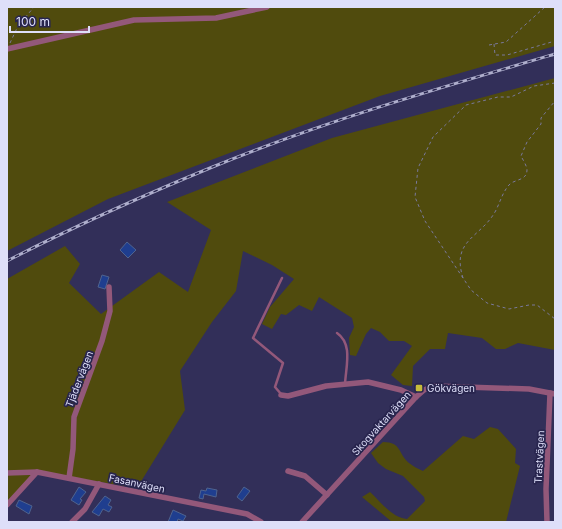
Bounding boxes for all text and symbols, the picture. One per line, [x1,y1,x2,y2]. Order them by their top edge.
scale bar [10,8,89,34]
text: 100 m [16,14,50,29]
street label: Tjädervägen [63,349,95,409]
place label: Gökvägen [427,382,475,394]
marker: Gökvägen [414,383,424,393]
street label: Skogvaktarvägen [349,388,413,458]
street label: Trastvägen [532,430,546,484]
street label: Fasanvägen [108,471,166,495]

